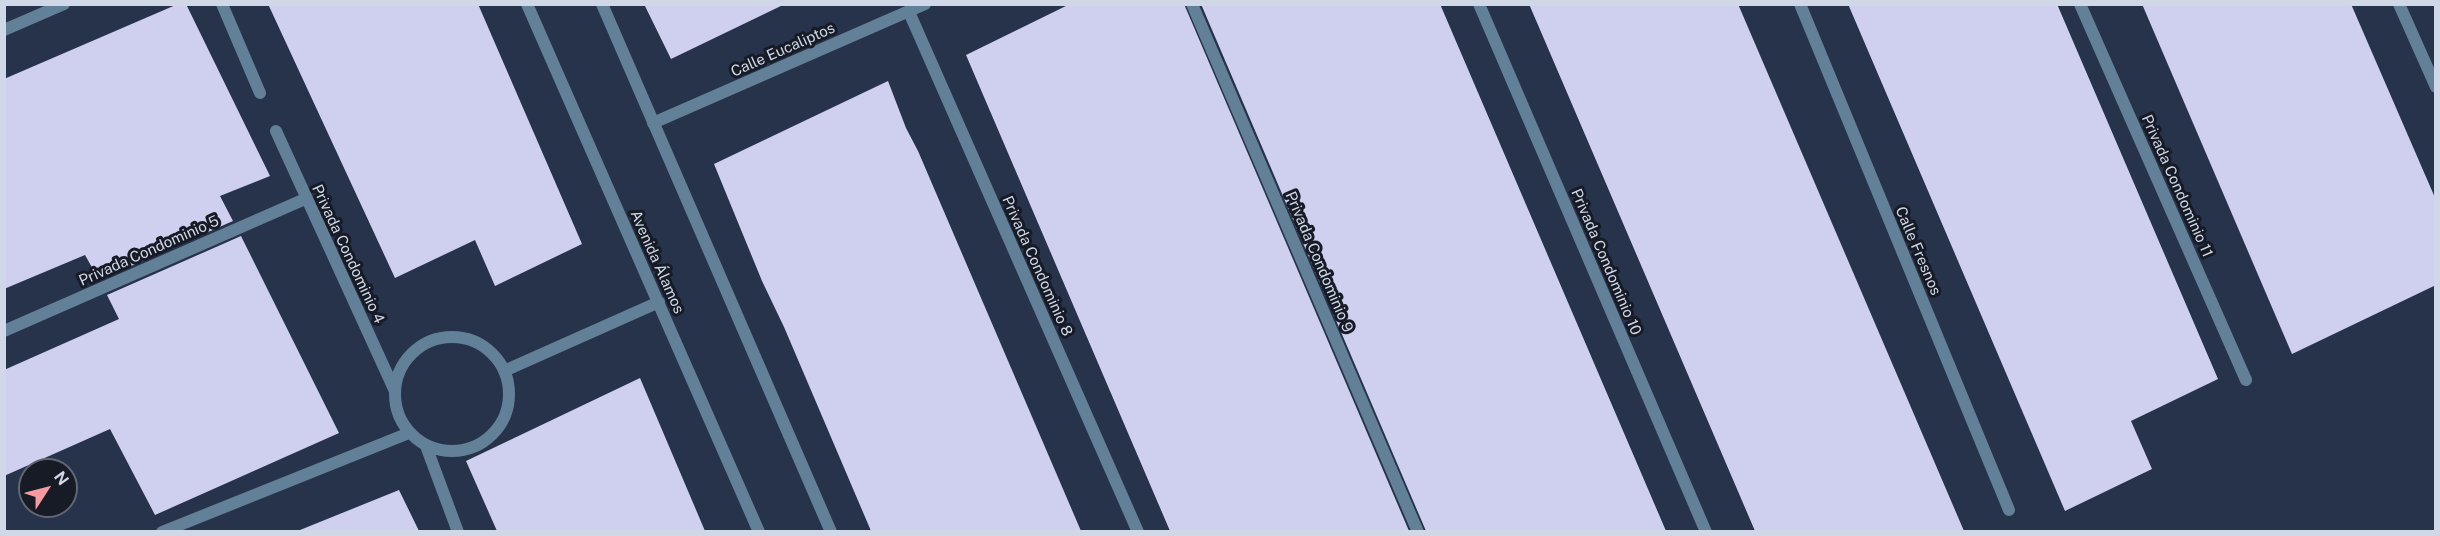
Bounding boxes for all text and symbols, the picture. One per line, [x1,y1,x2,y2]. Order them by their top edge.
street label: Calle Eucaliptos [728,19,838,81]
street label: Privada Condominio 11 [2137,112,2217,260]
street label: Privada Condominio 4 [308,182,388,326]
street label: Privada Condominio 10 [1567,186,1645,338]
street label: Privada Condominio 9 [1281,189,1357,335]
street label: Privada Condominio 8 [998,193,1076,339]
street label: Calle Fresnos [1891,204,1945,298]
street label: Avenida Álamos [626,207,688,317]
street label: Privada Condominio 5 [76,212,222,290]
north arrow [18,458,78,518]
text: N [50,468,73,489]

